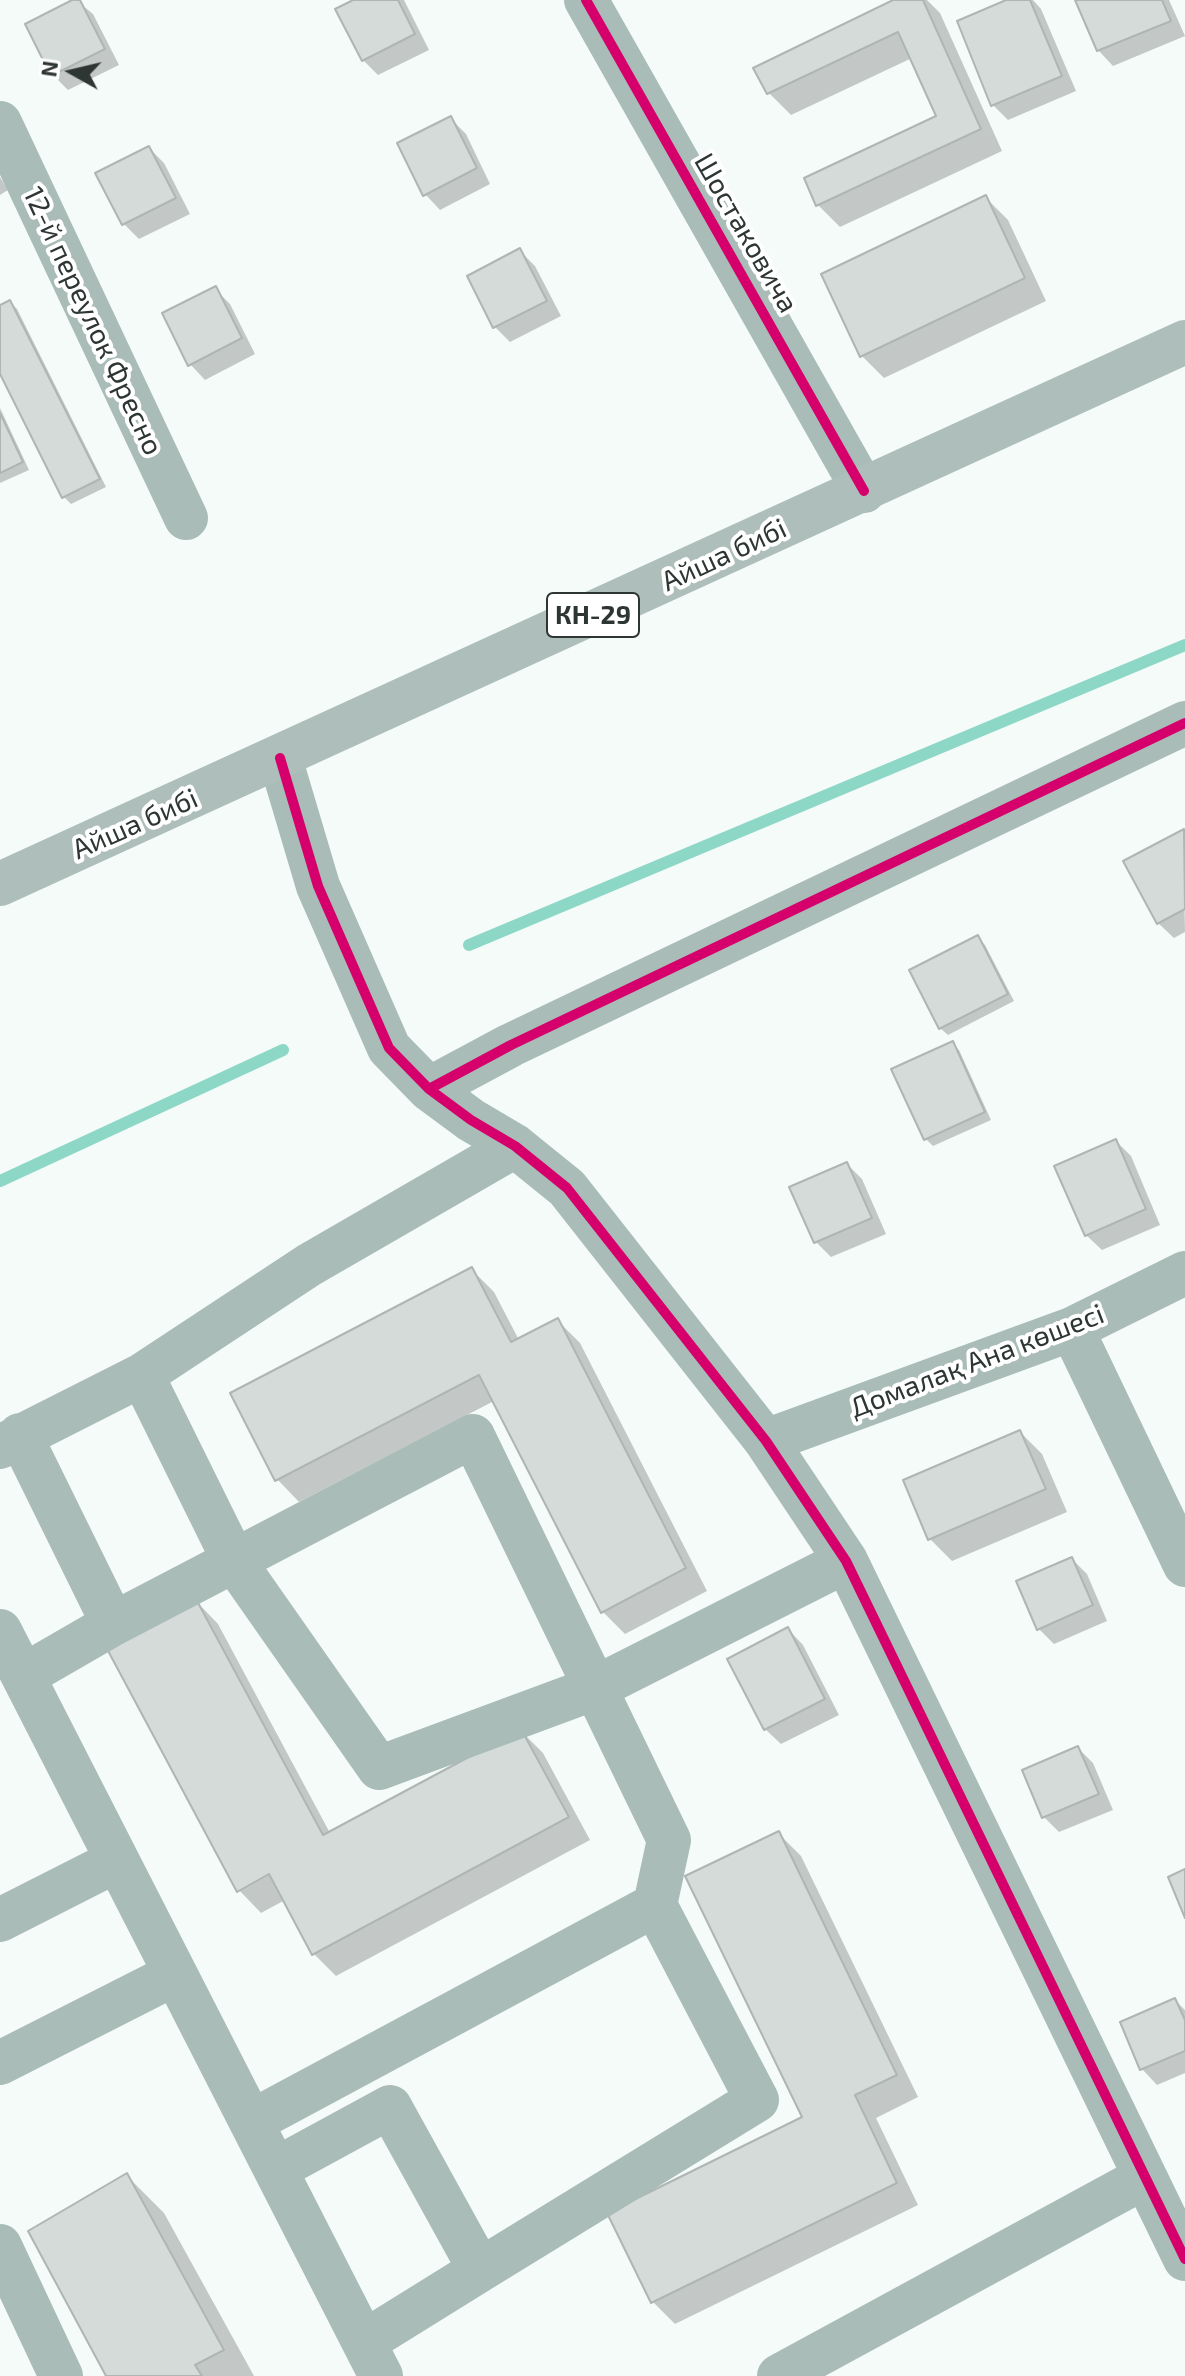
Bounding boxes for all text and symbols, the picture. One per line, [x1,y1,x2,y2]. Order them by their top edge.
north arrow [32,32,112,112]
text: N [34,59,62,78]
street label: Шостаковича [687,147,805,319]
street label: 12-й переулок Фресно [16,182,170,460]
street label: Айша бибі [656,512,792,598]
road number: КН-29 [547,593,639,637]
street label: Айша бибі [67,781,203,867]
street label: Домалақ Ана көшесі [845,1297,1109,1425]

